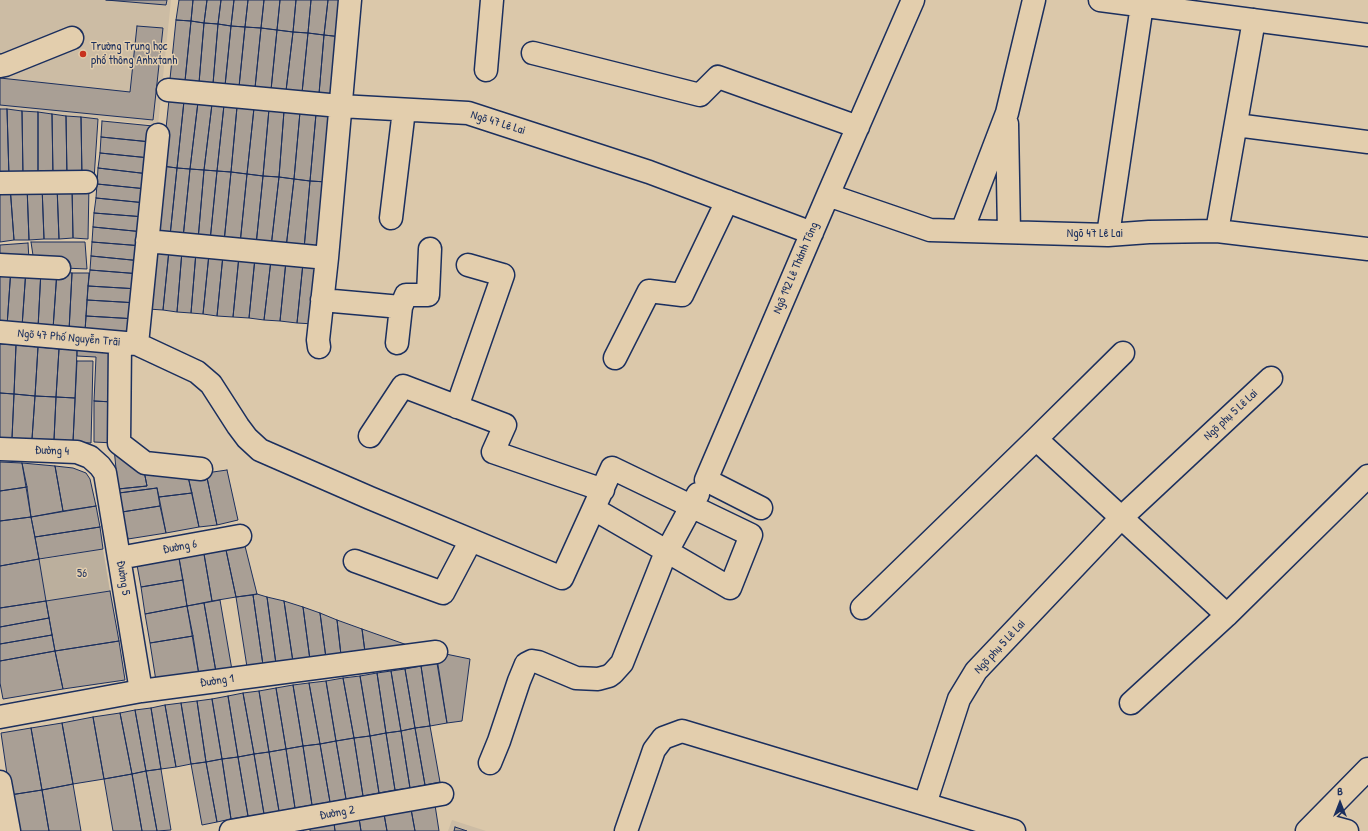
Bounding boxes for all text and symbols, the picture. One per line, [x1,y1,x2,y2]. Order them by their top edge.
place label: Trường Trung học phổ thông Anhxtanh [91,40,177,68]
marker: Trường Trung học phổ thông Anhxtanh [78,49,88,59]
street label: Ngõ 47 Lê Lai [469,108,527,138]
street label: Ngõ 192 Lê Thánh Tông [770,220,822,316]
street label: Ngõ 47 Lê Lai [1067,227,1123,241]
street label: Ngõ 47 Phố Nguyễn Trãi [17,326,121,350]
street label: Ngõ phụ 5 Lê Lai [1201,386,1261,444]
street label: Đường 4 [35,443,69,459]
street label: Đường 6 [162,537,198,557]
street label: Đường 5 [113,560,133,596]
park label: 56 [77,567,87,581]
street label: Ngõ phụ 5 Lê Lai [971,617,1029,677]
street label: Đường 1 [199,671,235,691]
north arrow [1320,783,1360,823]
text: B [1337,784,1343,798]
street label: Đường 2 [318,803,356,823]

